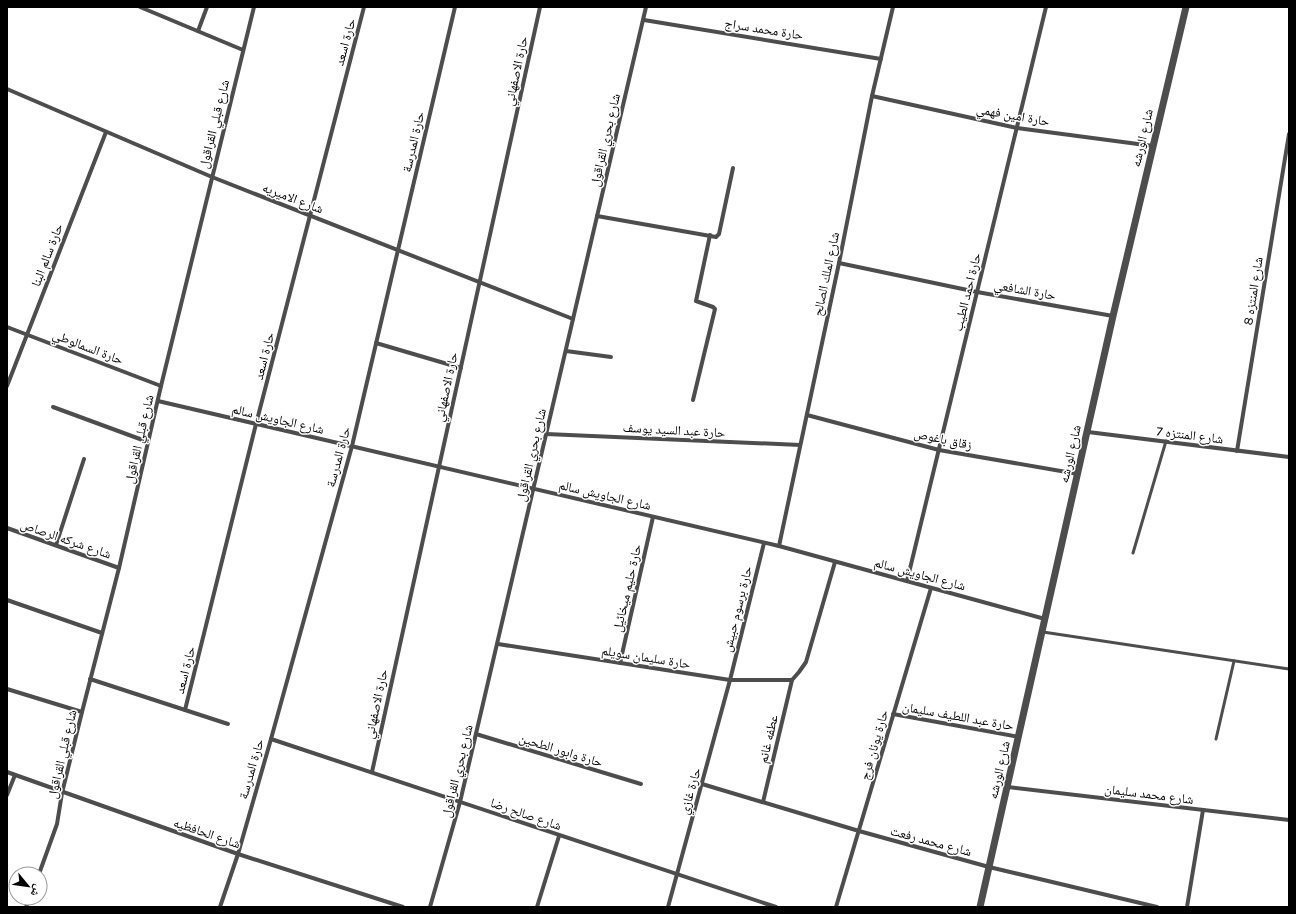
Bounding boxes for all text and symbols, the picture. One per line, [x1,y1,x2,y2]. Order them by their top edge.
street label: حارة محمد سراج [723,15,804,45]
street label: حارة اسعد [332,17,359,67]
street label: حارة الاصفهاني [501,35,534,108]
street label: شارع قبلي القراقول [196,78,235,171]
street label: شارع بحري القراقول [587,92,626,189]
street label: حارة امين فهمي [975,101,1051,132]
street label: شارع الورشه [1128,107,1158,169]
street label: حارة المدرسة [399,110,428,174]
street label: شارع الاميريه [260,180,325,218]
street label: حارة سالم البنا [28,221,67,289]
street label: شارع الملك الصالح [810,231,844,318]
street label: حارة احمد الطيب [950,251,985,333]
street label: شارع المنتزه 8 [1240,256,1268,327]
street label: حارة الشافعي [992,277,1057,306]
street label: حارة السمالوطي [49,327,125,370]
street label: حارة اسعد [251,331,278,381]
street label: حارة الاصفهاني [431,351,464,424]
street label: شارع قبلي القراقول [121,393,160,486]
street label: شارع الجاويش سالم [230,401,325,439]
street label: شارع بحري القراقول [513,407,552,504]
street label: حارة عبد السيد يوسف [622,420,726,441]
street label: شارع الورشه [1056,423,1086,485]
street label: شارع المنتزه 7 [1155,423,1224,449]
street label: حارة المدرسة [323,425,354,489]
street label: زقاق باغوص [912,426,973,453]
street label: شارع الجاويش سالم [557,477,652,515]
street label: شارع شركه الرصاص [18,516,113,563]
street label: حارة حليم ميخائيل [610,543,645,634]
street label: شارع الجاويش سالم [872,555,967,595]
street label: حارة برسوم حبيش [719,565,756,654]
street label: حارة سليمان سويلم [600,643,692,672]
street label: حارة اسعد [172,645,199,695]
street label: حارة الاصفهاني [361,668,394,741]
street label: حارة عبد اللطيف سليمان [901,699,1015,734]
street label: شارع قبلي القراقول [44,708,83,801]
street label: حارة يونان فرج [857,708,893,782]
street label: عطفه غانم [755,713,782,765]
street label: شارع بحري القراقول [438,723,479,820]
street label: حارة وابور الطحين [517,730,605,771]
street label: حارة المدرسة [235,737,268,801]
street label: شارع الورشه [985,739,1015,801]
street label: حارة غازي [676,766,707,817]
street label: شارع محمد سليمان [1103,781,1194,809]
street label: شارع صالح رضا [488,795,564,835]
street label: شارع الحافظيه [171,815,242,853]
street label: شارع محمد رفعت [888,823,973,861]
north arrow [8,866,48,906]
text: ش [27,882,45,899]

